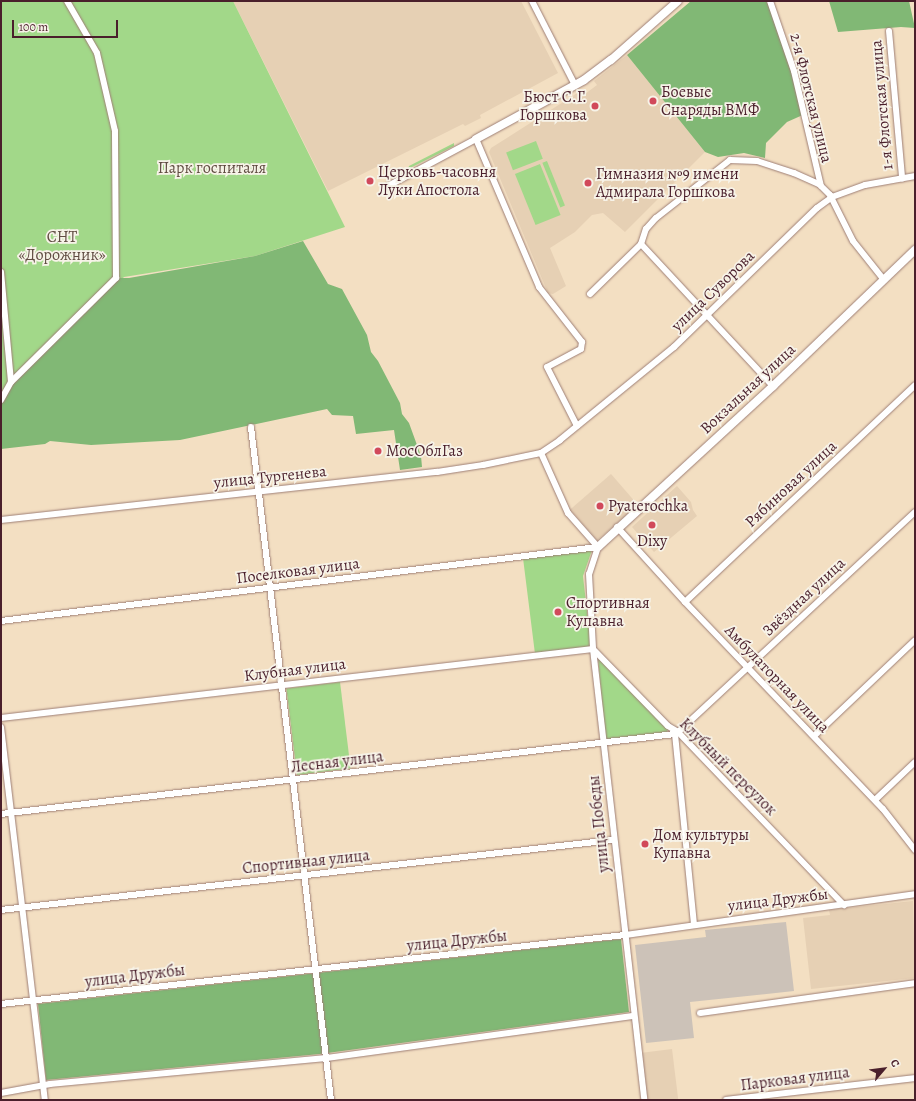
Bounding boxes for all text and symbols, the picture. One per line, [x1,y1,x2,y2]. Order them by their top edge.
scale bar [14,12,120,38]
text: 100 m [19,19,48,35]
street label: 2-я Флотская улица [786,31,836,165]
street label: 1-я Флотская улица [867,39,897,171]
place label: Боевые Снаряды ВМФ [661,82,759,120]
place label: Бюст С.Г. Горшкова [520,87,587,125]
marker: Боевые Снаряды ВМФ [648,96,658,106]
marker: Бюст С.Г. Горшкова [590,101,600,111]
park label: Парк госпиталя [158,158,266,178]
place label: Церковь-часовня Луки Апостола [378,162,496,200]
place label: Гимназия №9 имени Адмирала Горшкова [596,164,739,202]
marker: Церковь-часовня Луки Апостола [365,176,375,186]
marker: Гимназия №9 имени Адмирала Горшкова [583,178,593,188]
park label: СНТ «Дорожник» [18,227,106,265]
street label: улица Суворова [667,246,759,336]
street label: Вокзальная улица [696,340,800,438]
street label: Рябиновая улица [741,437,841,531]
place label: МосОблГаз [386,441,463,461]
marker: МосОблГаз [373,446,383,456]
street label: улица Тургенева [213,462,327,492]
place label: Pyaterochka [608,496,688,516]
marker: Pyaterochka [595,501,605,511]
marker: Dixy [647,520,657,530]
place label: Dixy [637,531,667,551]
street label: Поселковая улица [235,554,361,588]
street label: Звёздная улица [759,554,849,640]
place label: Спортивная Купавна [566,593,650,631]
marker: Спортивная Купавна [553,607,563,617]
street label: Амбулаторная улица [721,621,833,737]
street label: Клубная улица [243,654,347,686]
street label: Клубный переулок [675,714,781,820]
street label: Лесная улица [290,747,384,777]
street label: улица Победы [584,775,614,873]
place label: Дом культуры Купавна [653,825,749,863]
marker: Дом культуры Купавна [640,839,650,849]
street label: Спортивная улица [241,846,371,878]
street label: улица Дружбы [727,884,829,916]
street label: улица Дружбы [406,926,508,956]
street label: улица Дружбы [84,960,186,992]
north arrow [864,1049,904,1089]
text: С [887,1057,903,1070]
street label: Парковая улица [739,1063,851,1095]

